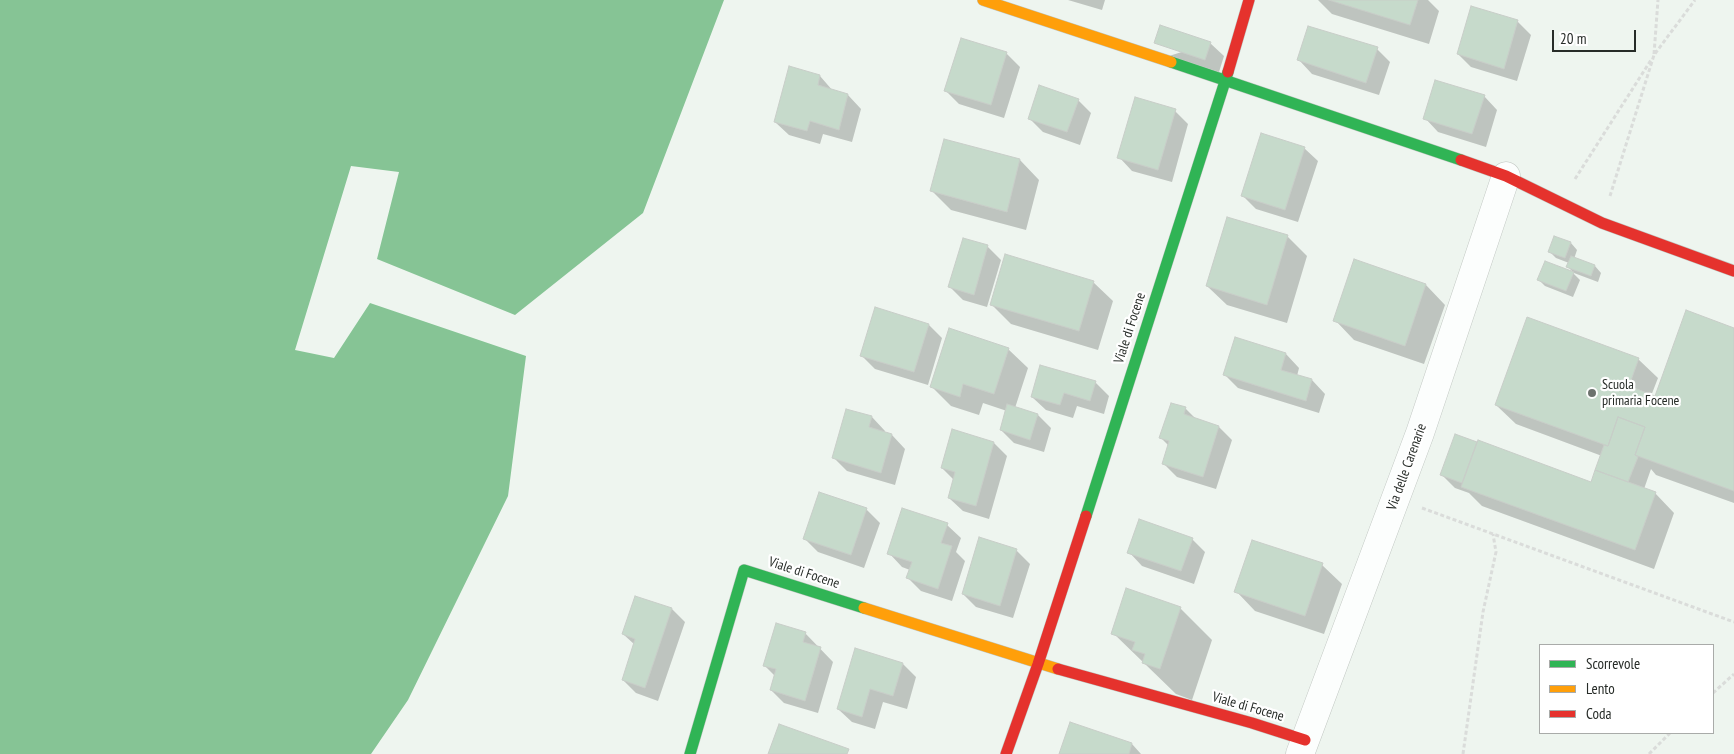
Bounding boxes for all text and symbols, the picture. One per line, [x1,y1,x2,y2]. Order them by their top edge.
scale bar [1554,20,1638,52]
text: 20 m [1560,29,1586,48]
street label: Viale di Focene [1111,290,1149,366]
place label: Scuola primaria Focene [1602,377,1679,410]
marker: Scuola primaria Focene [1586,387,1598,399]
street label: Via delle Carenarie [1384,421,1430,513]
street label: Viale di Focene [766,554,842,592]
legend [1539,644,1714,734]
text: Scorrevole [1586,654,1640,673]
text: Lento [1586,679,1615,698]
street label: Viale di Focene [1210,689,1286,725]
text: Coda [1586,704,1611,723]

